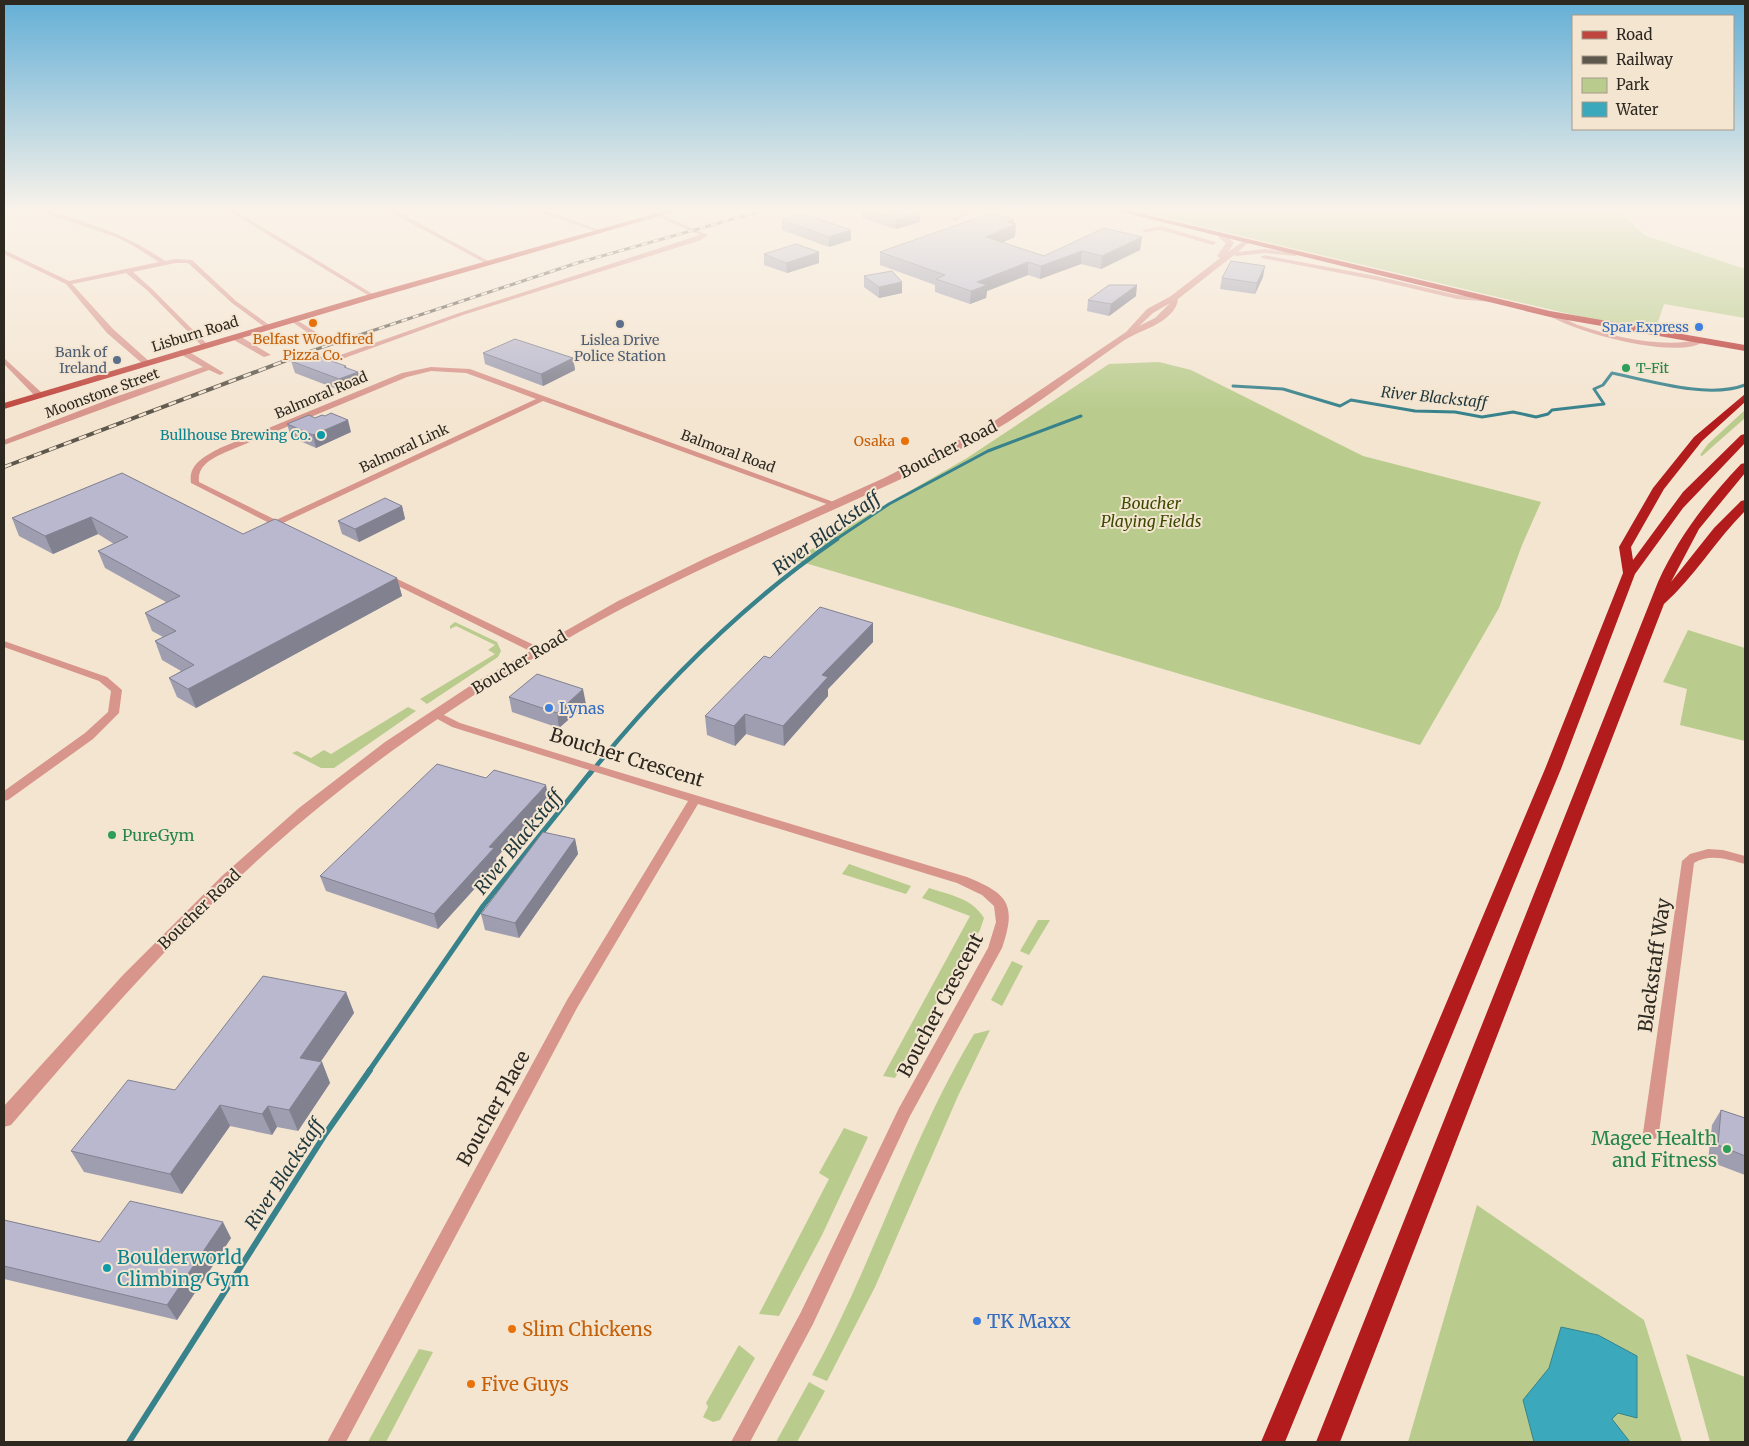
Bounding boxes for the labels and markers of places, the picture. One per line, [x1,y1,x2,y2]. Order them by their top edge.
marker: Belfast Woodfired Pizza Co. [307,317,319,329]
marker: Lislea Drive Police Station [614,318,626,330]
place label: Spar Express [1602,318,1689,336]
marker: Spar Express [1693,321,1705,333]
place label: Belfast Woodfired Pizza Co. [253,330,374,364]
place label: Lislea Drive Police Station [574,331,666,365]
place label: Bank of Ireland [55,343,108,377]
marker: Bank of Ireland [111,354,123,366]
place label: T-Fit [1636,359,1670,377]
marker: T-Fit [1620,362,1632,374]
place label: Bullhouse Brewing Co. [160,426,311,444]
marker: Bullhouse Brewing Co. [315,429,327,441]
place label: Osaka [854,432,895,450]
marker: Osaka [899,435,911,447]
place label: Lynas [559,698,605,718]
marker: Lynas [543,702,555,714]
place label: PureGym [122,825,195,845]
marker: PureGym [106,829,118,841]
place label: Magee Health and Fitness [1591,1126,1717,1172]
marker: Magee Health and Fitness [1721,1143,1733,1155]
place label: Boulderworld Climbing Gym [117,1245,250,1291]
marker: Boulderworld Climbing Gym [101,1262,113,1274]
place label: TK Maxx [987,1309,1071,1333]
marker: TK Maxx [971,1315,983,1327]
place label: Slim Chickens [522,1317,652,1341]
marker: Slim Chickens [506,1323,518,1335]
place label: Five Guys [481,1372,569,1396]
marker: Five Guys [465,1378,477,1390]

